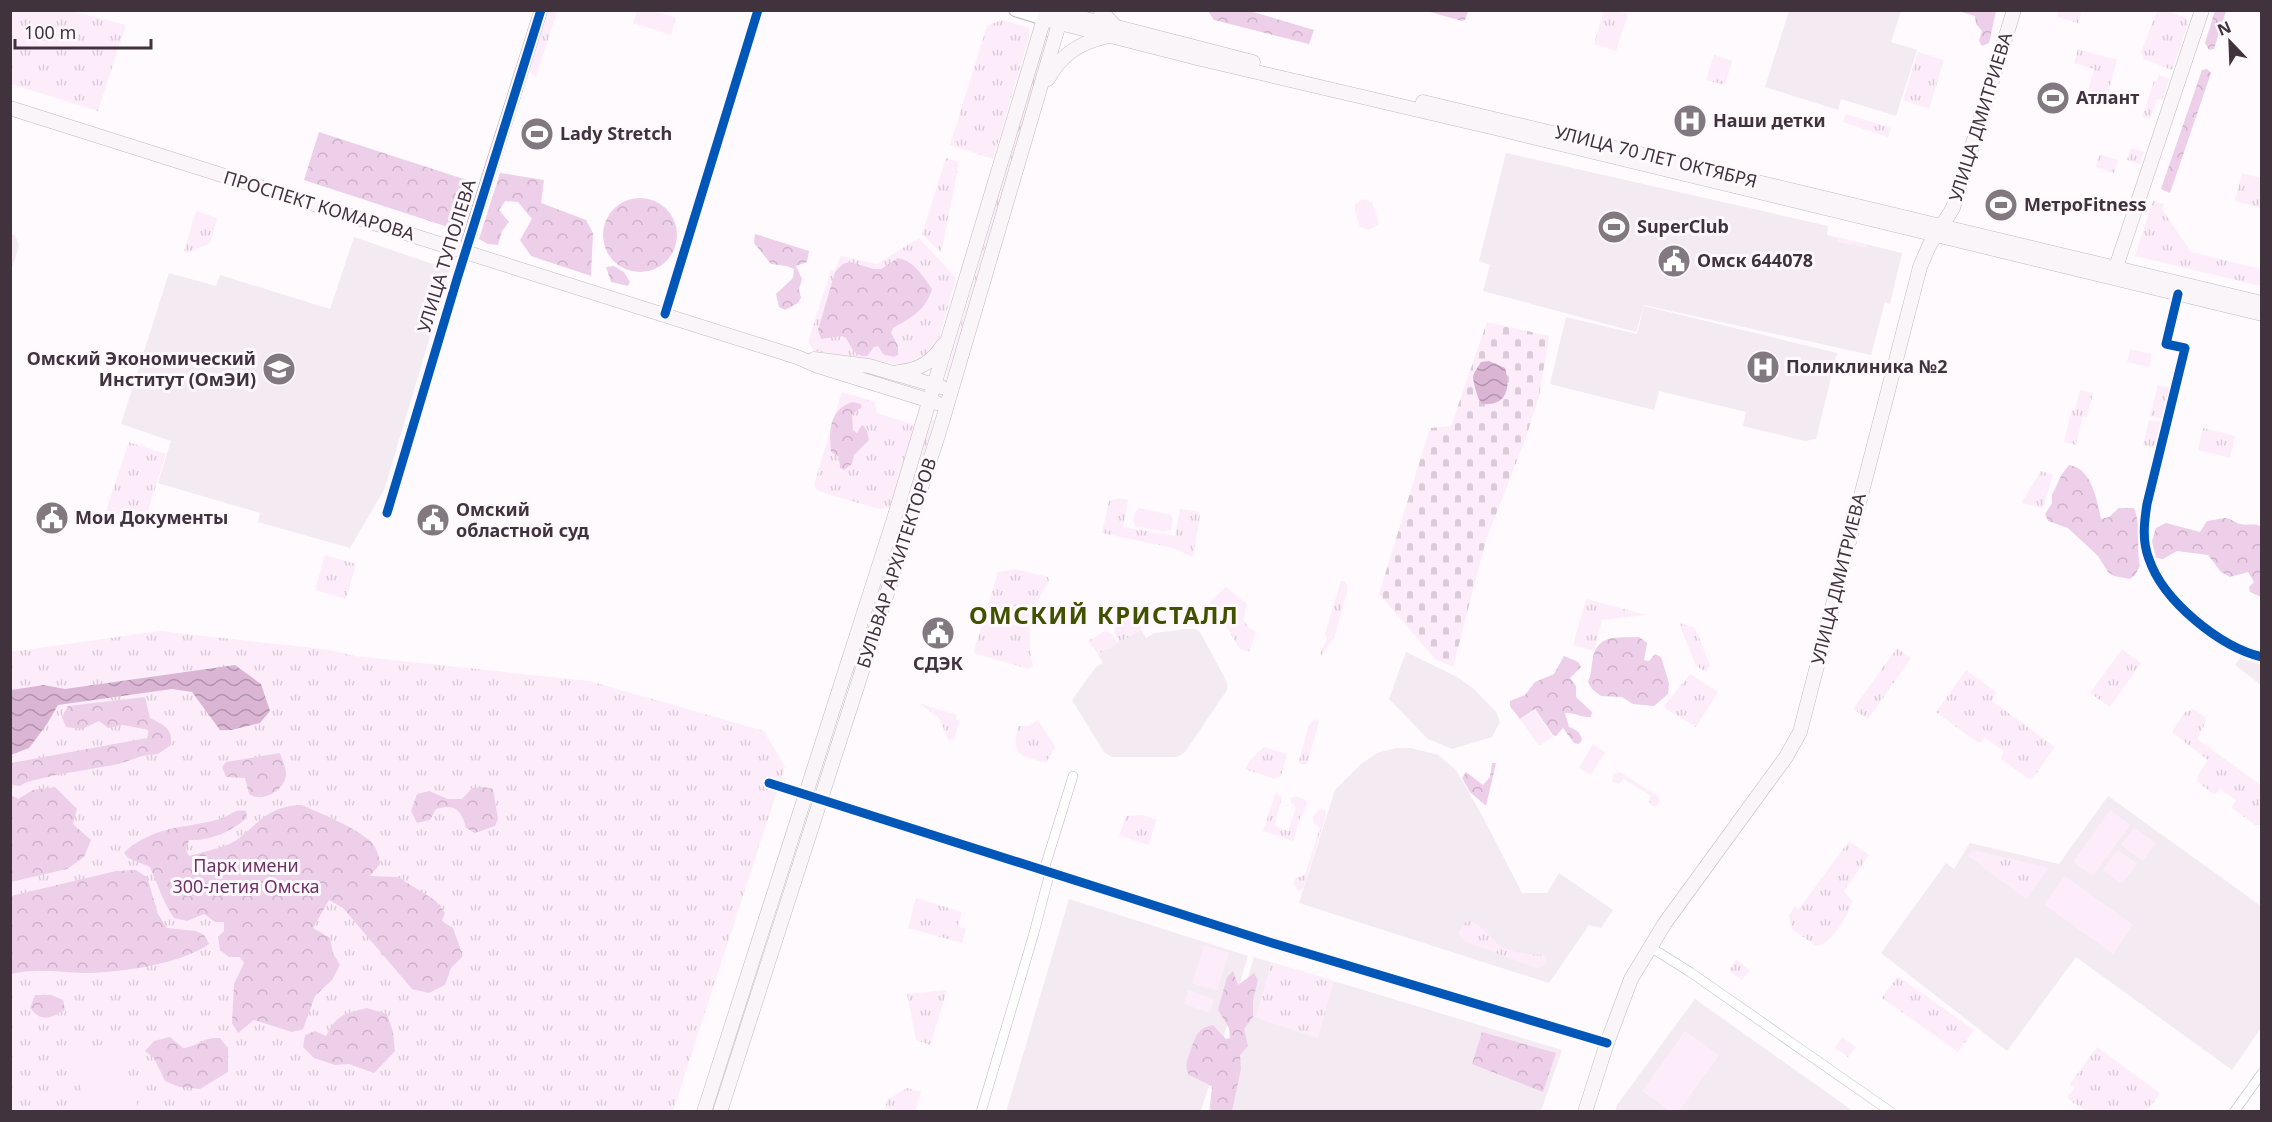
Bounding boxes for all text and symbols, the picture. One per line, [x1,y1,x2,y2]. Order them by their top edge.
scale bar [15,12,152,50]
north arrow [2200,12,2260,72]
text: N [2214,16,2234,41]
text: 100 m [24,20,76,44]
street label: УЛИЦА ДМИТРИЕВА [1943,29,2017,204]
sports icon: Атлант [2035,80,2071,116]
place label: Атлант [2076,85,2139,109]
hospital icon: Наши детки [1672,103,1708,139]
place label: Наши детки [1713,108,1826,132]
sports icon: Lady Stretch [519,116,555,152]
street label: УЛИЦА 70 ЛЕТ ОКТЯБРЯ [1553,119,1760,193]
place label: Lady Stretch [560,121,672,145]
street label: ПРОСПЕКТ КОМАРОВА [221,165,418,246]
street label: УЛИЦА ТУПОЛЕВА [411,176,481,335]
sports icon: МетроFitness [1983,187,2019,223]
place label: МетроFitness [2024,192,2147,216]
sports icon: SuperClub [1596,209,1632,245]
place label: SuperClub [1637,214,1729,238]
public building icon: Омск 644078 [1656,243,1692,279]
place label: Омск 644078 [1697,248,1813,272]
place label: Омский Экономический Институт (ОмЭИ) [27,346,256,391]
hospital icon: Поликлиника №2 [1745,349,1781,385]
school or university icon: Омский Экономический Институт (ОмЭИ) [261,351,297,387]
place label: Поликлиника №2 [1786,354,1948,378]
street label: БУЛЬВАР АРХИТЕКТОРОВ [851,454,941,671]
street label: УЛИЦА ДМИТРИЕВА [1805,490,1871,667]
place label: Омский областной суд [456,497,589,542]
public building icon: Мои Документы [34,500,70,536]
public building icon: Омский областной суд [415,502,451,538]
place label: Мои Документы [75,505,228,529]
district label: ОМСКИЙ КРИСТАЛЛ [969,598,1239,631]
public building icon: СДЭК [920,615,956,651]
place label: СДЭК [913,651,963,675]
park label: Парк имени 300-летия Омска [172,853,320,898]

